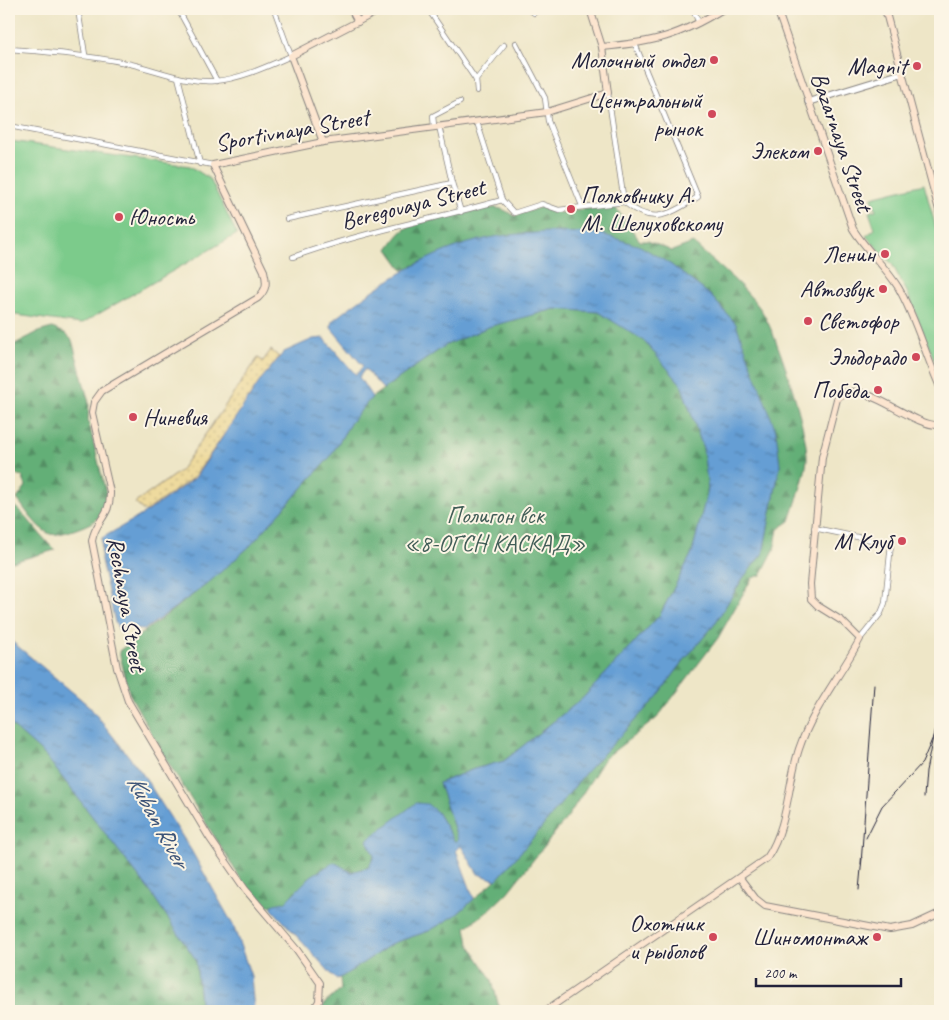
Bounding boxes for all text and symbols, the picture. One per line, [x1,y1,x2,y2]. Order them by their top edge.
place label: Молочный отдел [571,45,706,75]
place label: Magnit [847,51,910,81]
marker: Молочный отдел [708,54,720,66]
marker: Magnit [911,60,923,72]
street label: Bazarnaya Street [804,68,881,218]
place label: Центральный рынок [588,85,704,143]
street label: Sportivnaya Street [213,101,374,158]
marker: Центральный рынок [706,108,718,120]
place label: Элеком [750,136,809,166]
marker: Элеком [812,145,824,157]
street label: Beregovaya Street [338,171,490,236]
place label: Полковнику А. М. Шелуховскому [581,180,724,238]
place label: Юность [129,202,195,232]
marker: Полковнику А. М. Шелуховскому [565,203,577,215]
marker: Юность [113,211,125,223]
place label: Ленин [823,239,876,269]
marker: Ленин [879,248,891,260]
place label: Автозвук [800,274,875,304]
marker: Автозвук [877,283,889,295]
place label: Светофор [818,306,899,336]
marker: Светофор [802,315,814,327]
place label: Эльдорадо [828,342,908,372]
marker: Эльдорадо [910,351,922,363]
place label: Победа [812,375,870,405]
marker: Победа [872,384,884,396]
place label: Ниневия [143,402,209,432]
marker: Ниневия [127,411,139,423]
park label: Полигон вск «8-ОГСН КАСКАД» [404,500,586,558]
place label: М Клуб [834,526,897,556]
street label: Rechnaya Street [100,534,154,676]
marker: М Клуб [896,535,908,547]
water label: Kuban River [120,769,199,877]
place label: Охотник и рыболов [629,908,708,966]
place label: Шиномонтаж [752,922,870,952]
marker: Охотник и рыболов [707,931,719,943]
marker: Шиномонтаж [871,931,883,943]
scale bar [756,955,902,987]
text: 200 m [764,964,798,983]

